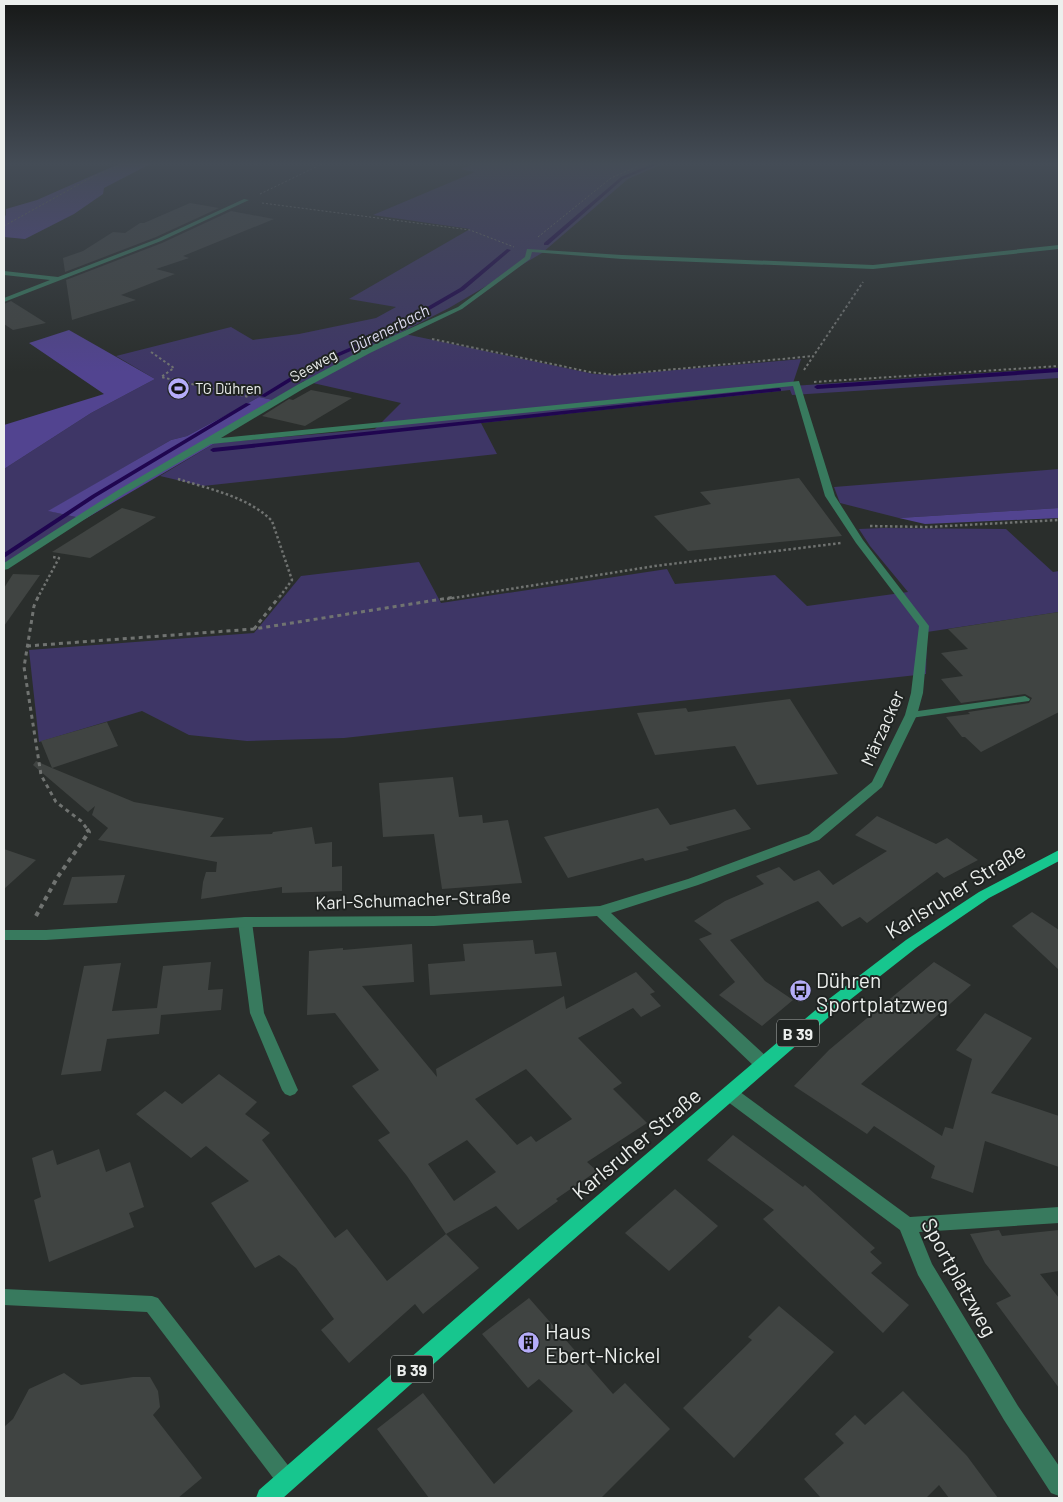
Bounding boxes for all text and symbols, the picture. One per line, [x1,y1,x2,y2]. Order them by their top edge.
water label: Dürenerbach [346,300,432,356]
street label: Seeweg [286,345,340,385]
sports icon: TG Dühren [167,376,191,400]
place label: TG Dühren [195,379,262,397]
street label: Märzacker [856,687,909,769]
street label: Karlsruher Straße [880,837,1030,943]
street label: Karl-Schumacher-Straße [315,885,511,913]
place label: Dühren Sportplatzweg [816,967,948,1016]
bus stop icon: Dühren Sportplatzweg [788,979,812,1003]
road number: B 39 [777,1020,819,1046]
street label: Karlsruher Straße [567,1082,705,1204]
street label: Sportplatzweg [917,1213,1003,1341]
place label: Haus Ebert-Nickel [545,1318,660,1367]
building icon: Haus Ebert-Nickel [517,1330,541,1354]
road number: B 39 [391,1356,433,1382]

